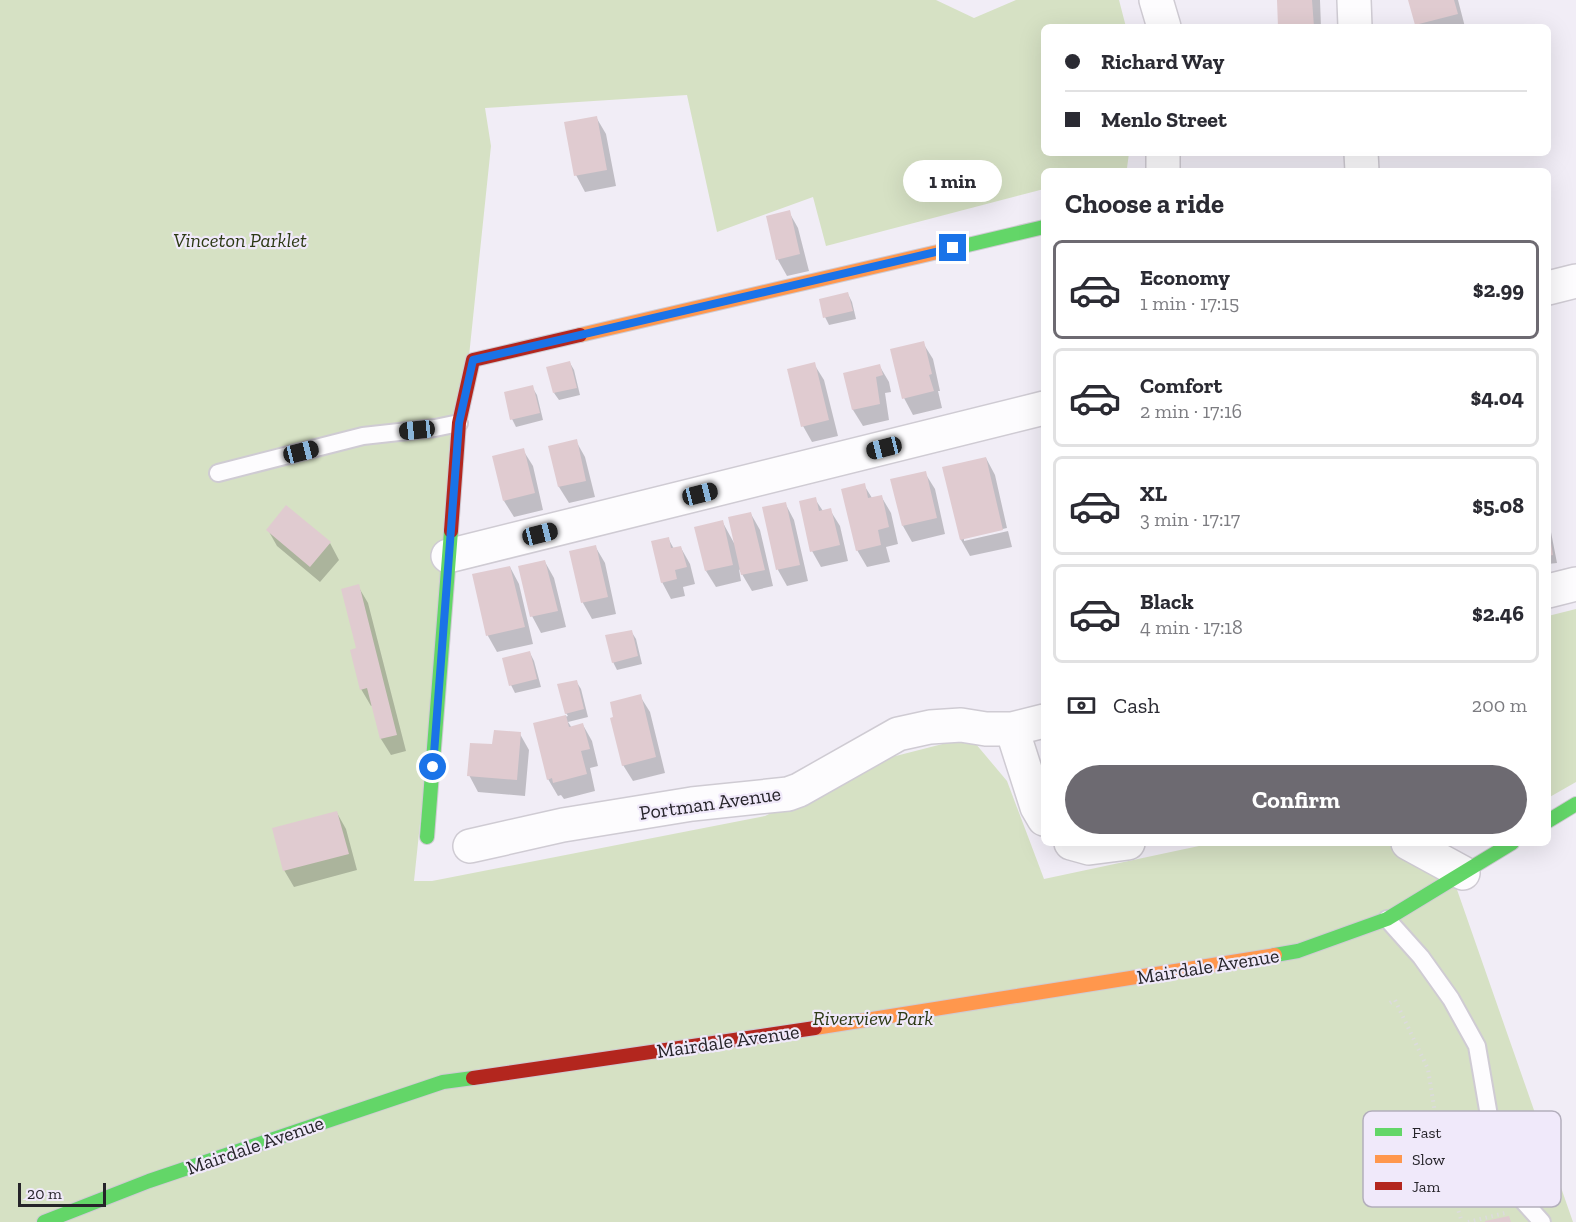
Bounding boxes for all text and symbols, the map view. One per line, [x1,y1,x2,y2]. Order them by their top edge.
text: Richard Way [1101,48,1224,75]
text: Menlo Street [1101,106,1227,133]
callout: 1 min [904,161,1002,203]
text: 1 min [929,169,976,193]
text: Choose a ride [1065,188,1224,220]
park label: Vinceton Parklet [173,228,307,252]
route end [939,234,966,261]
icon: car [1068,263,1122,317]
text: Economy [1140,264,1230,291]
text: $2.99 [1473,276,1524,303]
text: 1 min · 17:15 [1140,291,1239,315]
icon: car [1068,371,1122,425]
text: Comfort [1140,372,1222,399]
text: $4.04 [1470,384,1524,411]
text: 2 min · 17:16 [1140,399,1242,423]
car [398,419,436,441]
car [864,435,904,461]
car [281,439,321,465]
icon: car [1068,479,1122,533]
text: XL [1140,480,1167,507]
car [680,481,720,507]
text: $5.08 [1472,492,1524,519]
text: 3 min · 17:17 [1140,507,1240,531]
car [520,521,560,547]
icon: car [1068,587,1122,641]
text: Black [1140,588,1194,615]
text: $2.46 [1472,600,1524,627]
text: 4 min · 17:18 [1140,615,1243,639]
icon: cash [1065,689,1098,722]
text: Cash [1113,692,1160,719]
text: 200 m [1472,693,1527,717]
route start [419,753,446,780]
button: Confirm [1065,765,1527,834]
street label: Portman Avenue [638,781,782,825]
street label: Mairdale Avenue [1135,943,1281,989]
park label: Riverview Park [813,1006,933,1030]
street label: Mairdale Avenue [655,1019,801,1063]
street label: Mairdale Avenue [183,1110,327,1180]
legend [1363,1111,1561,1207]
text: Fast [1412,1123,1441,1142]
text: Slow [1412,1150,1446,1169]
text: Jam [1412,1177,1441,1196]
scale bar [18,1180,106,1208]
text: 20 m [27,1184,62,1203]

